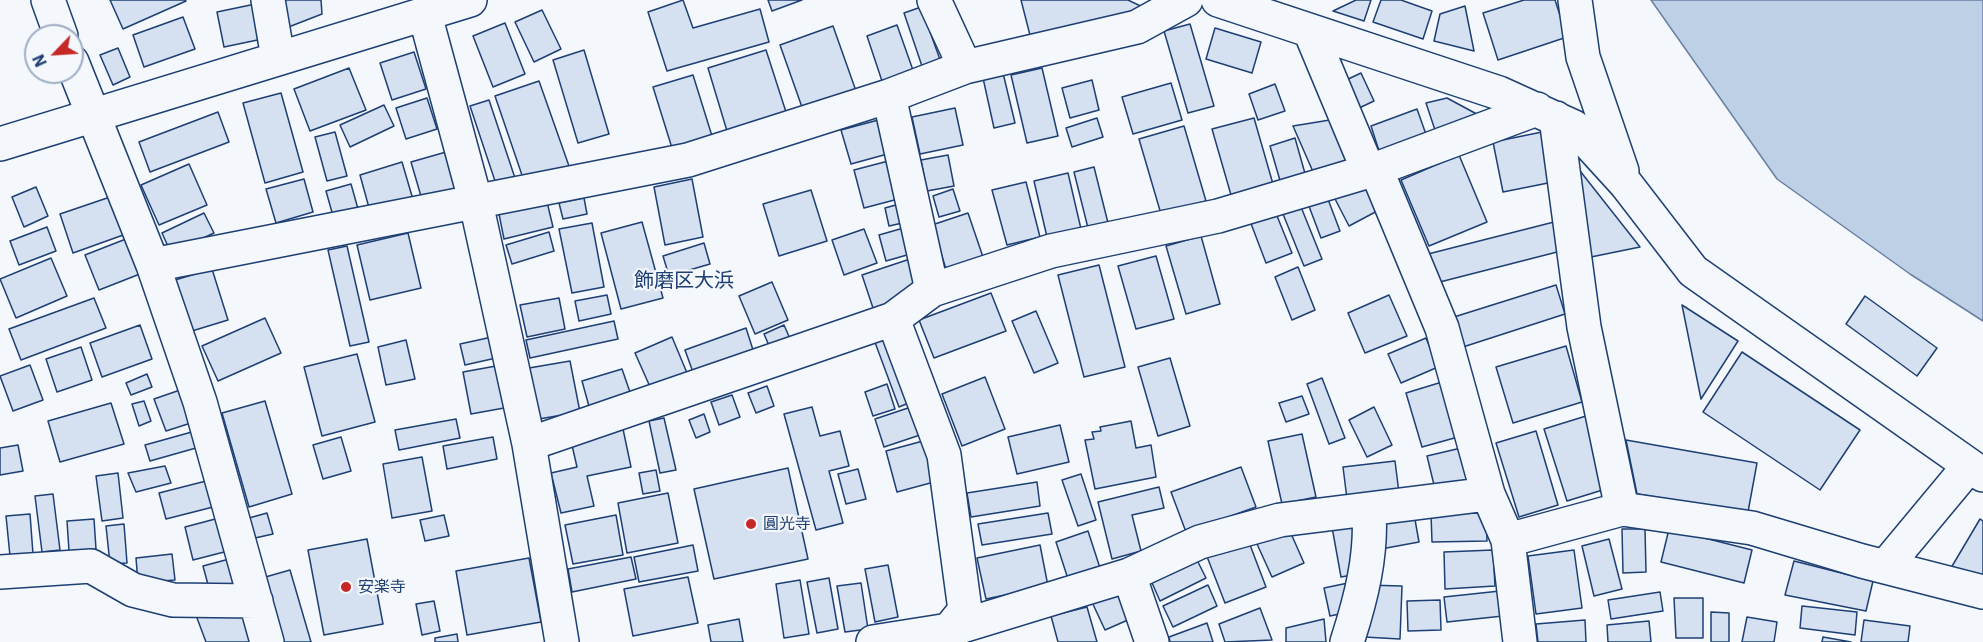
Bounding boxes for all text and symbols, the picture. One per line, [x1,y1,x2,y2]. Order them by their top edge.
north arrow [24,24,84,84]
text: N [28,51,51,70]
district label: 飾磨区大浜 [634,269,734,293]
place label: 圓光寺 [763,514,811,534]
marker: 圓光寺 [744,517,758,531]
place label: 安楽寺 [358,577,406,597]
marker: 安楽寺 [339,580,353,594]

